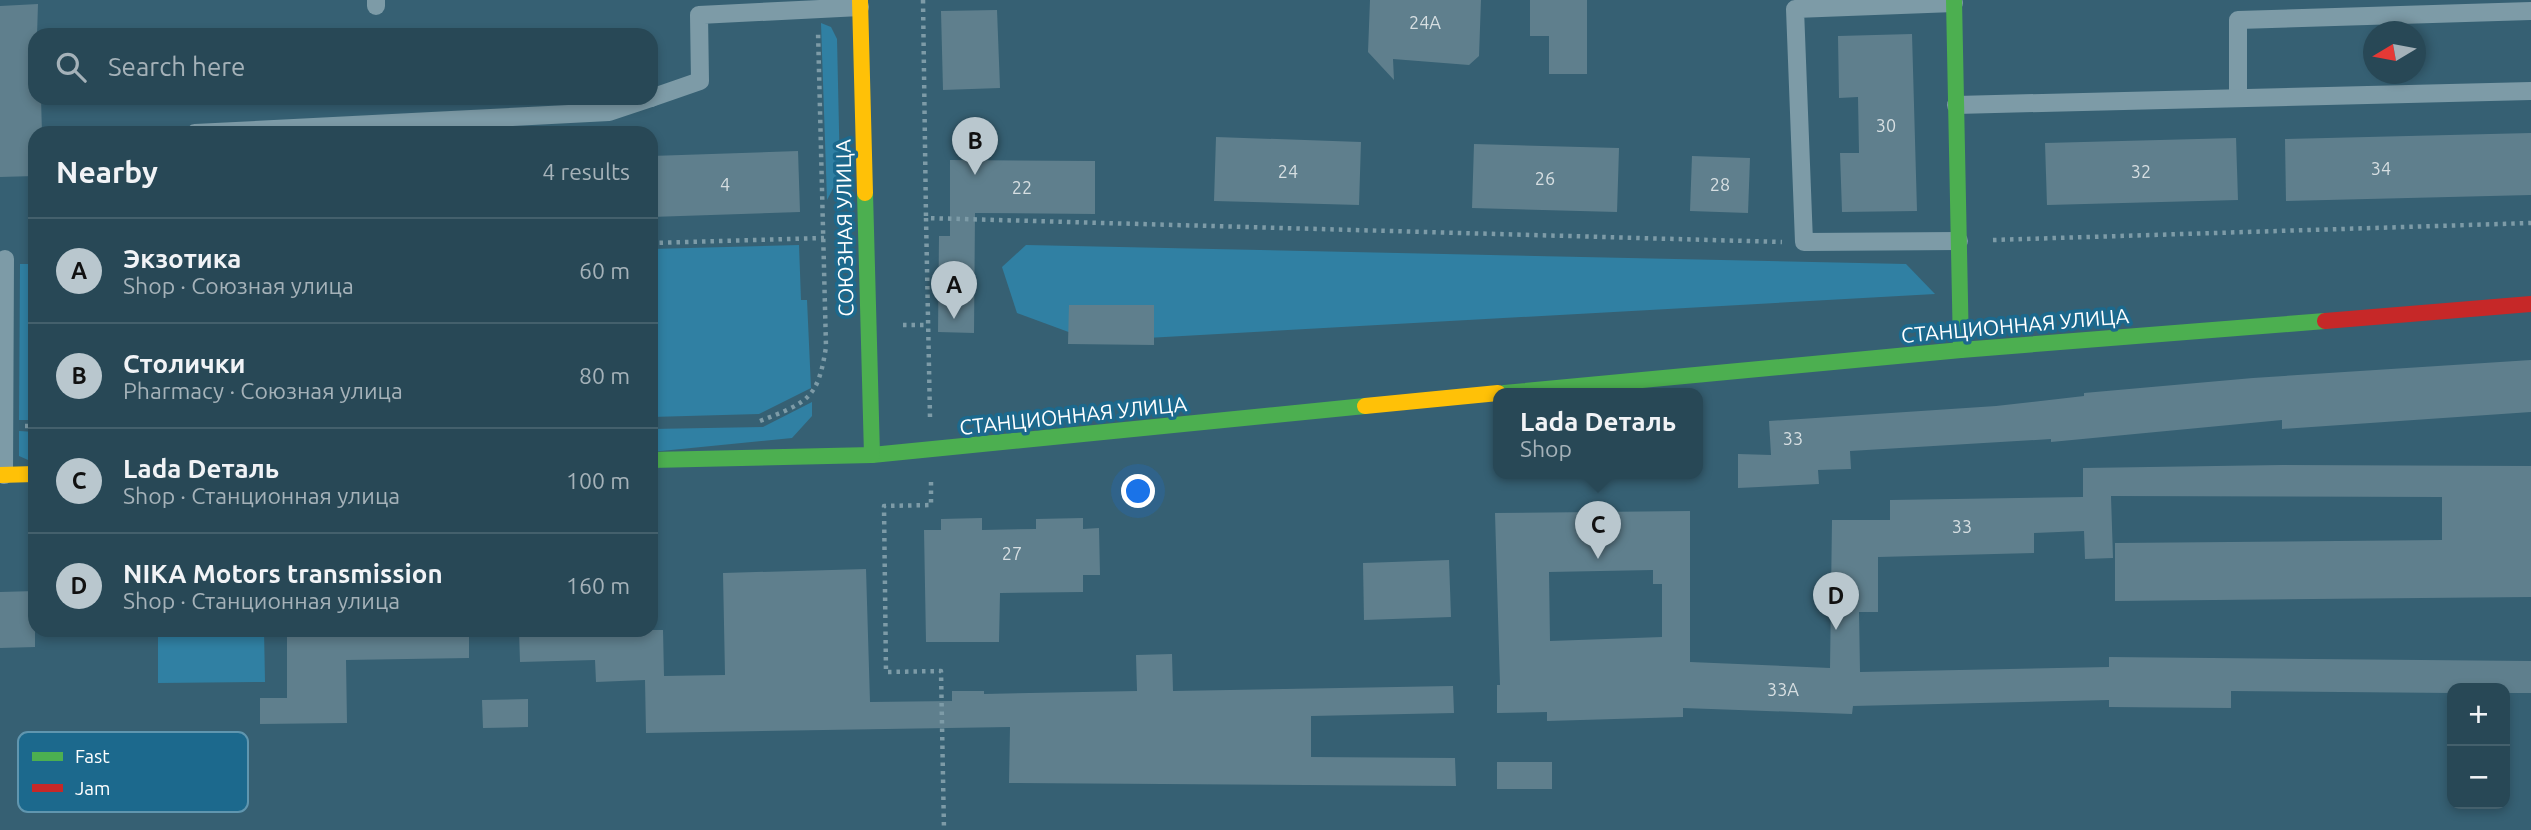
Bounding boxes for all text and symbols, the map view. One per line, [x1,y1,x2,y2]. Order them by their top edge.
house number: 24А [1409,12,1441,32]
north arrow [2363,21,2426,84]
search box [28,28,658,105]
icon: search [52,48,90,86]
text: Search here [108,52,245,81]
house number: 30 [1876,115,1896,135]
pin: B [952,117,998,175]
street label: СОЮЗНАЯ УЛИЦА [830,139,858,317]
text: Nearby [56,155,158,189]
house number: 34 [2371,158,2391,178]
text: 4 results [542,159,630,184]
house number: 24 [1278,161,1298,181]
house number: 32 [2131,161,2151,181]
house number: 26 [1535,168,1555,188]
house number: 4 [720,174,730,194]
house number: 28 [1710,174,1730,194]
house number: 22 [1012,177,1032,197]
text: Экзотика [123,244,241,273]
text: A [71,258,87,283]
text: 60 m [579,258,630,283]
pin: A [931,261,977,319]
text: Shop · Союзная улица [123,273,354,298]
street label: СТАНЦИОННАЯ УЛИЦА [1900,303,2130,347]
text: Столички [123,349,245,378]
text: B [71,363,87,388]
text: 80 m [579,363,630,388]
text: Pharmacy · Союзная улица [123,378,403,403]
popup [1493,388,1703,479]
street label: СТАНЦИОННАЯ УЛИЦА [958,391,1188,439]
text: Lada Dеталь [1520,407,1676,436]
house number: 33 [1783,428,1803,448]
text: Shop [1520,436,1572,461]
text: Lada Dеталь [123,454,279,483]
text: C [72,468,86,493]
text: 100 m [566,468,630,493]
your location [1121,474,1155,508]
text: Shop · Станционная улица [123,483,400,508]
pin: C [1575,501,1621,559]
house number: 33 [1952,516,1972,536]
house number: 27 [1002,543,1022,563]
text: NIKA Motors transmission [123,559,443,588]
pin: D [1813,572,1859,630]
text: D [71,573,87,598]
text: 160 m [566,573,630,598]
text: Shop · Станционная улица [123,588,400,613]
house number: 33А [1767,679,1799,699]
map controls [2447,683,2510,809]
button: + [2447,683,2510,746]
legend [18,732,248,812]
text: Fast [75,745,110,767]
button: − [2447,746,2510,809]
text: Jam [75,777,111,799]

